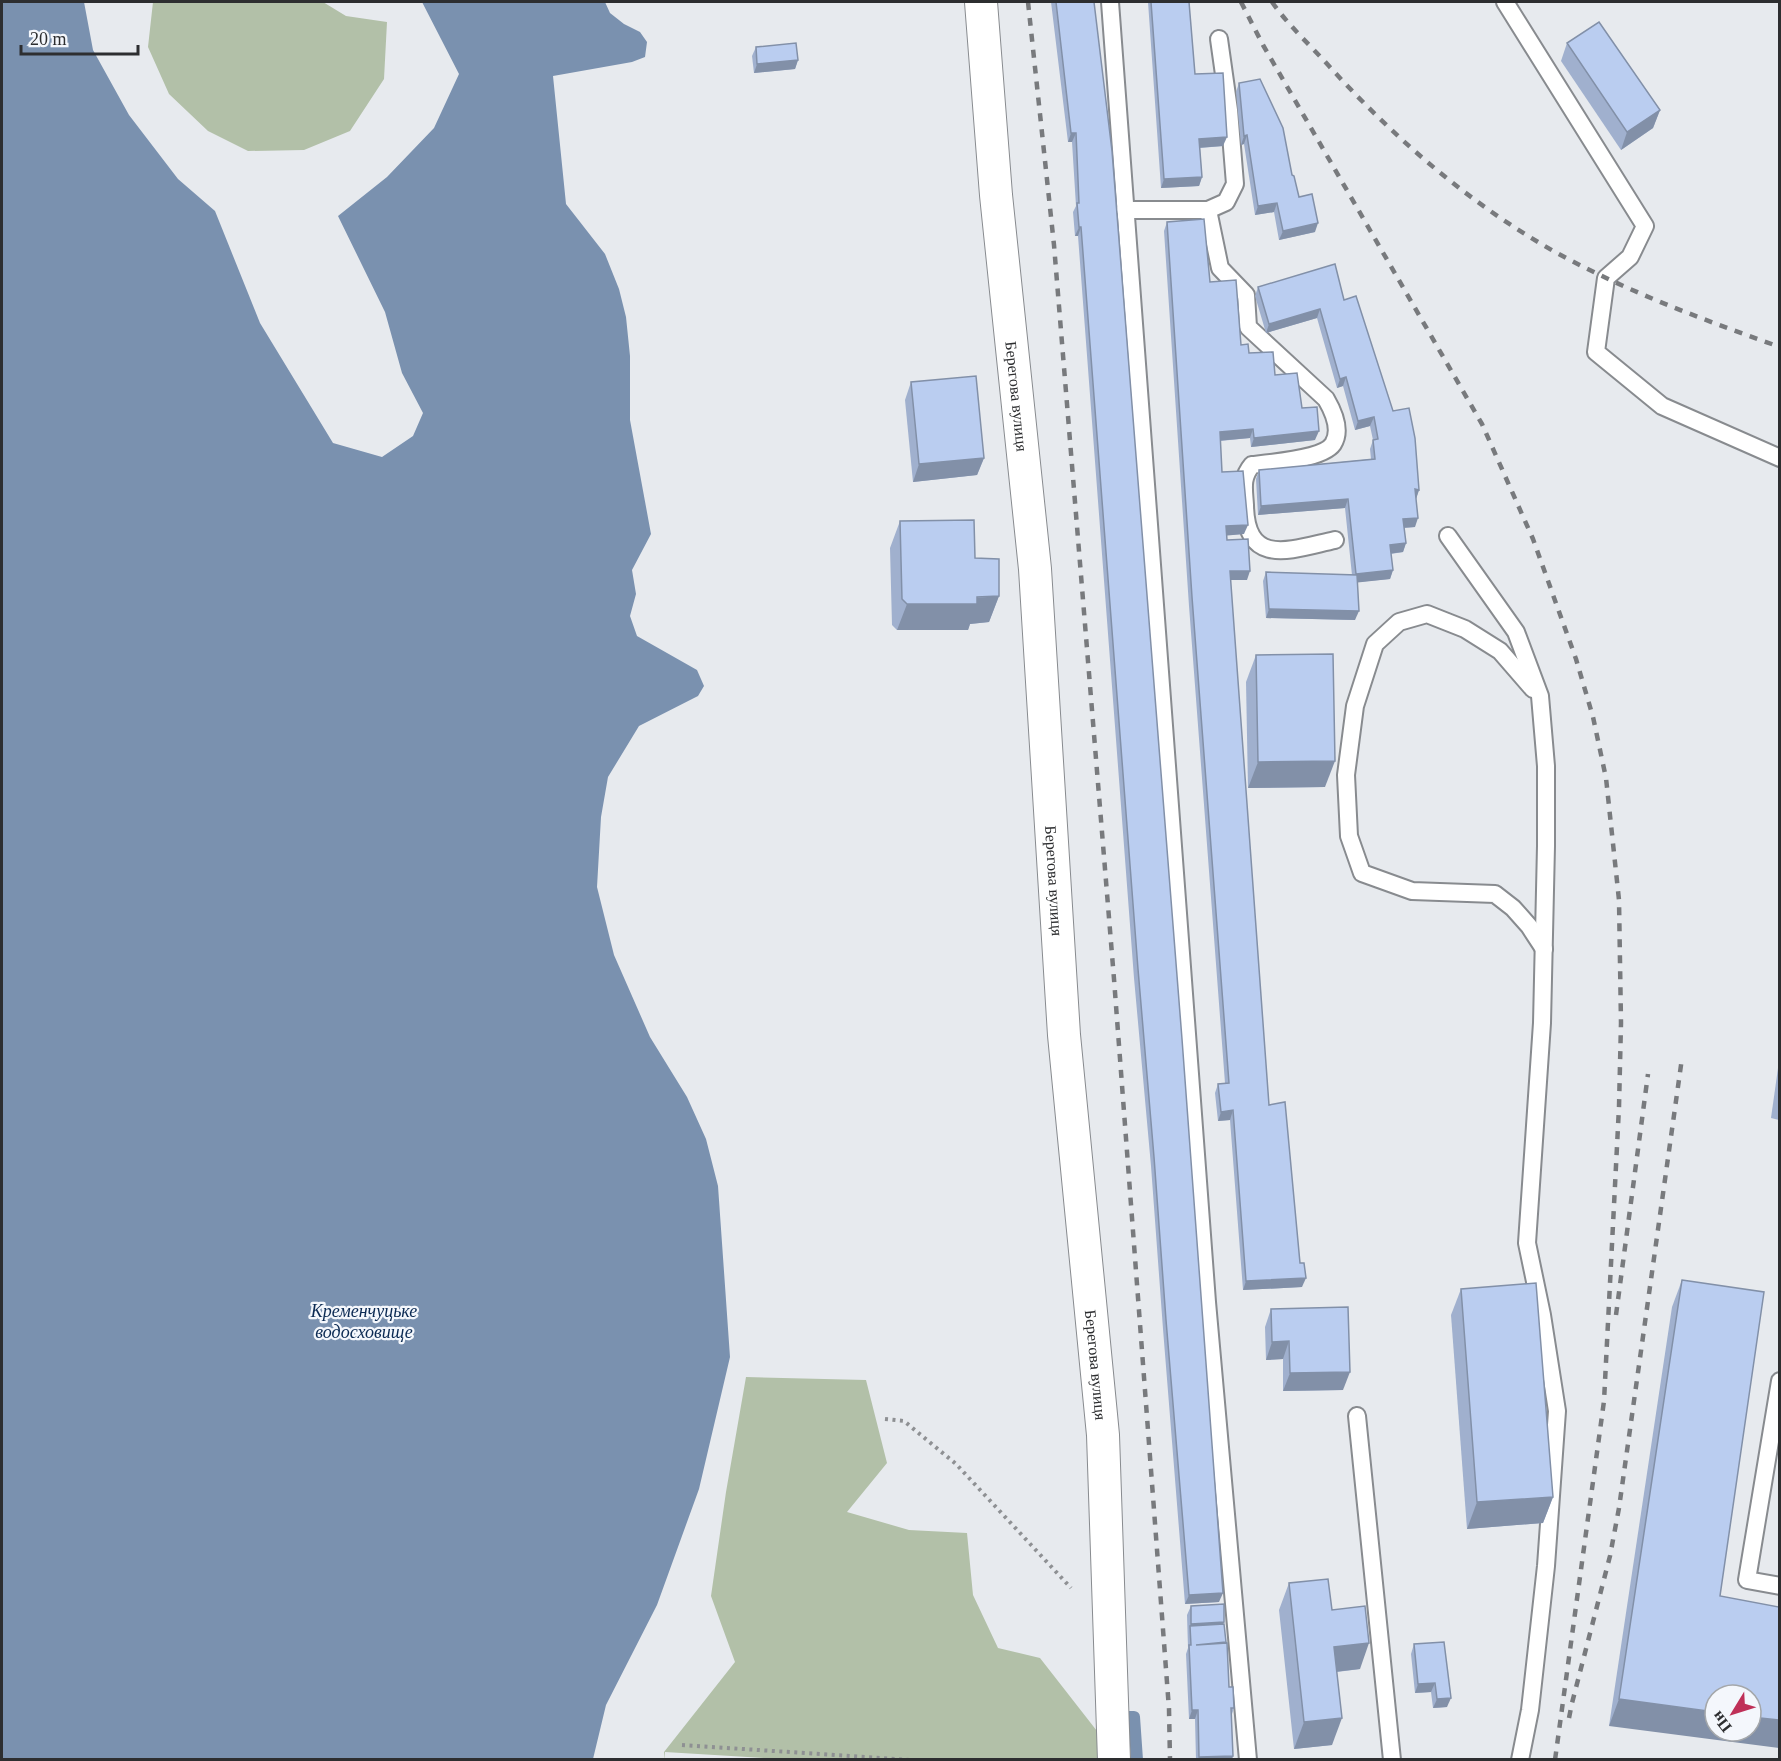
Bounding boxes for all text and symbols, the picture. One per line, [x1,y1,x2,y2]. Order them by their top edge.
scale bar [21,18,138,56]
text: 20 m [30,29,67,49]
street label: Берегова вулиця [1003,340,1031,453]
street label: Берегова вулиця [1042,825,1066,937]
water label: Кременчуцьке водосховище [310,1301,417,1342]
street label: Берегова вулиця [1082,1309,1110,1422]
north arrow [1703,1683,1763,1743]
text: Пн [1708,1708,1735,1736]

